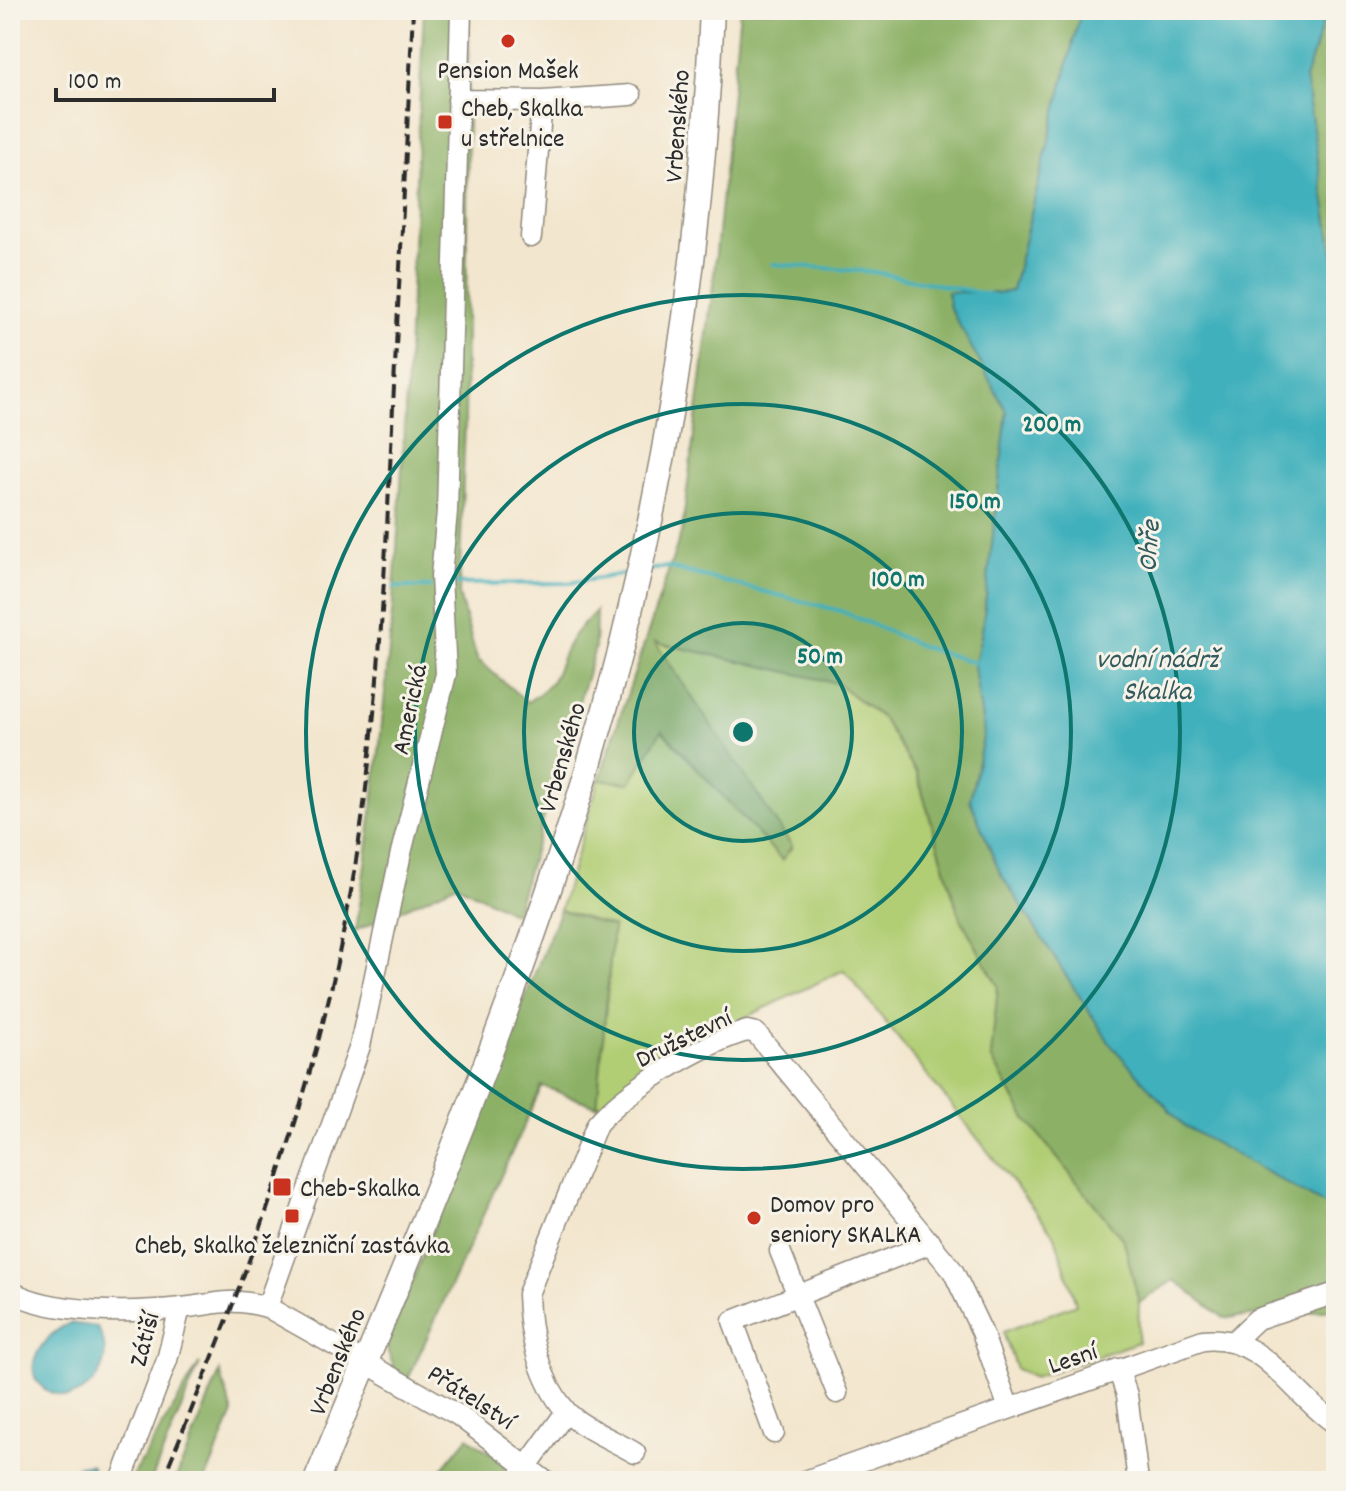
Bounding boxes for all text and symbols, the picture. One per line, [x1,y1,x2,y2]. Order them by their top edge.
marker: Pension Mašek [499,32,517,50]
scale bar [56,52,274,102]
place label: Pension Mašek [437,54,579,91]
text: 100 m [68,66,121,100]
street label: Vrbenského [657,69,702,184]
place label: Cheb, Skalka u střelnice [461,92,584,159]
marker: Cheb, Skalka u střelnice [436,113,454,131]
text: 200 m [1023,409,1081,443]
text: 150 m [949,486,1001,520]
water label: Ohře [1130,518,1174,573]
text: 100 m [871,564,925,598]
text: 50 m [797,641,843,675]
water label: vodní nádrž Skalka [1096,642,1223,714]
street label: Americká [384,661,439,759]
street label: Vrbenského [531,698,598,817]
centre of rings [729,718,757,746]
street label: Družstevní [630,1000,741,1079]
place label: Cheb-Skalka [300,1172,421,1209]
marker: Cheb-Skalka [271,1176,293,1198]
place label: Domov pro seniory SKALKA [770,1188,921,1255]
marker: Cheb, Skalka železniční zastávka [283,1207,301,1225]
marker: Domov pro seniory SKALKA [745,1209,763,1227]
place label: Cheb, Skalka železniční zastávka [135,1229,450,1266]
street label: Vrbenského [301,1303,378,1422]
street label: Zátiší [121,1307,172,1371]
street label: Lesní [1044,1334,1105,1386]
street label: Přátelství [419,1357,523,1442]

